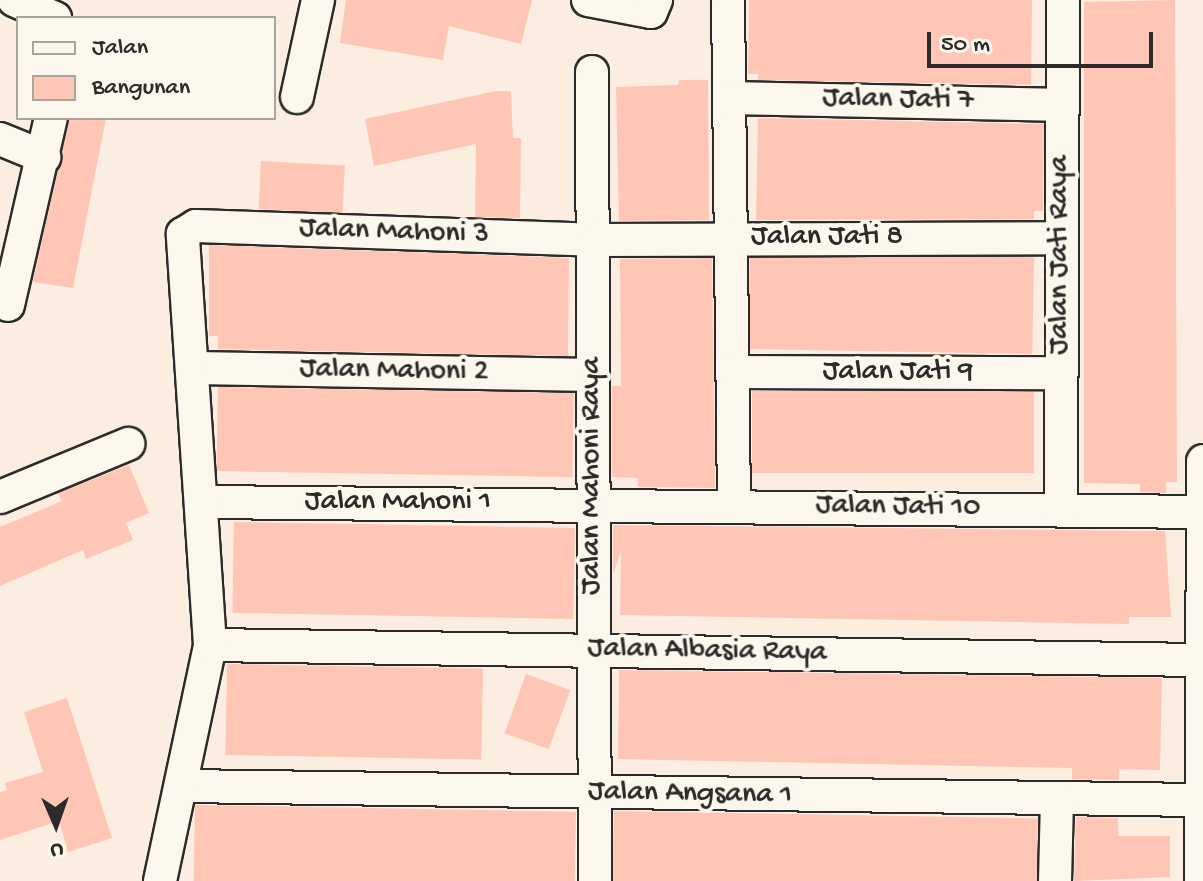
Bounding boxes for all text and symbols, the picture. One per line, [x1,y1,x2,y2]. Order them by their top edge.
legend [16,16,276,120]
scale bar [931,16,1157,66]
text: 50 m [941,31,990,60]
text: Jalan [92,34,148,63]
text: Bangunan [92,74,190,103]
street label: Jalan Jati 7 [822,82,974,120]
street label: Jalan Jati Raya [1043,155,1079,355]
street label: Jalan Mahoni 3 [299,212,489,254]
street label: Jalan Jati 8 [751,220,903,256]
street label: Jalan Mahoni 2 [299,352,489,392]
street label: Jalan Jati 9 [823,355,973,391]
street label: Jalan Mahoni Raya [575,357,611,595]
street label: Jalan Mahoni 1 [305,485,491,521]
street label: Jalan Jati 10 [815,489,981,527]
street label: Jalan Albasia Raya [587,632,827,672]
street label: Jalan Angsana 1 [588,775,792,815]
north arrow [16,785,96,865]
text: U [50,836,64,862]

